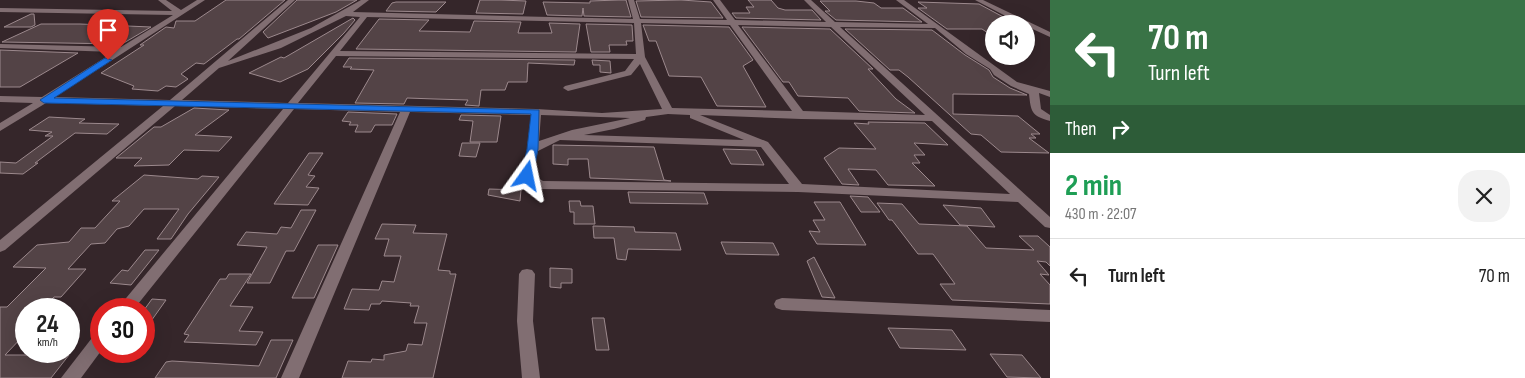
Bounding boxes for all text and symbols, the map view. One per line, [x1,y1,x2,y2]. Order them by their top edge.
pin [87,9,129,60]
map controls [985,15,1035,65]
button: sound [985,15,1035,65]
icon: arrive [94,16,122,44]
text: 70 m [1148,17,1208,60]
icon: left [1065,20,1130,85]
text: Turn left [1148,60,1210,87]
icon: right [1106,115,1134,143]
text: Then [1065,118,1096,141]
position arrow [500,149,552,201]
text: 2 min [1065,168,1122,204]
button: close [1458,170,1510,222]
text: 430 m · 22:07 [1065,205,1136,224]
icon: left [1065,262,1093,290]
text: Turn left [1108,265,1165,288]
text: 70 m [1479,265,1510,288]
speed limit sign: 30 [90,298,155,363]
text: 24 [36,309,59,340]
text: km/h [37,335,58,350]

